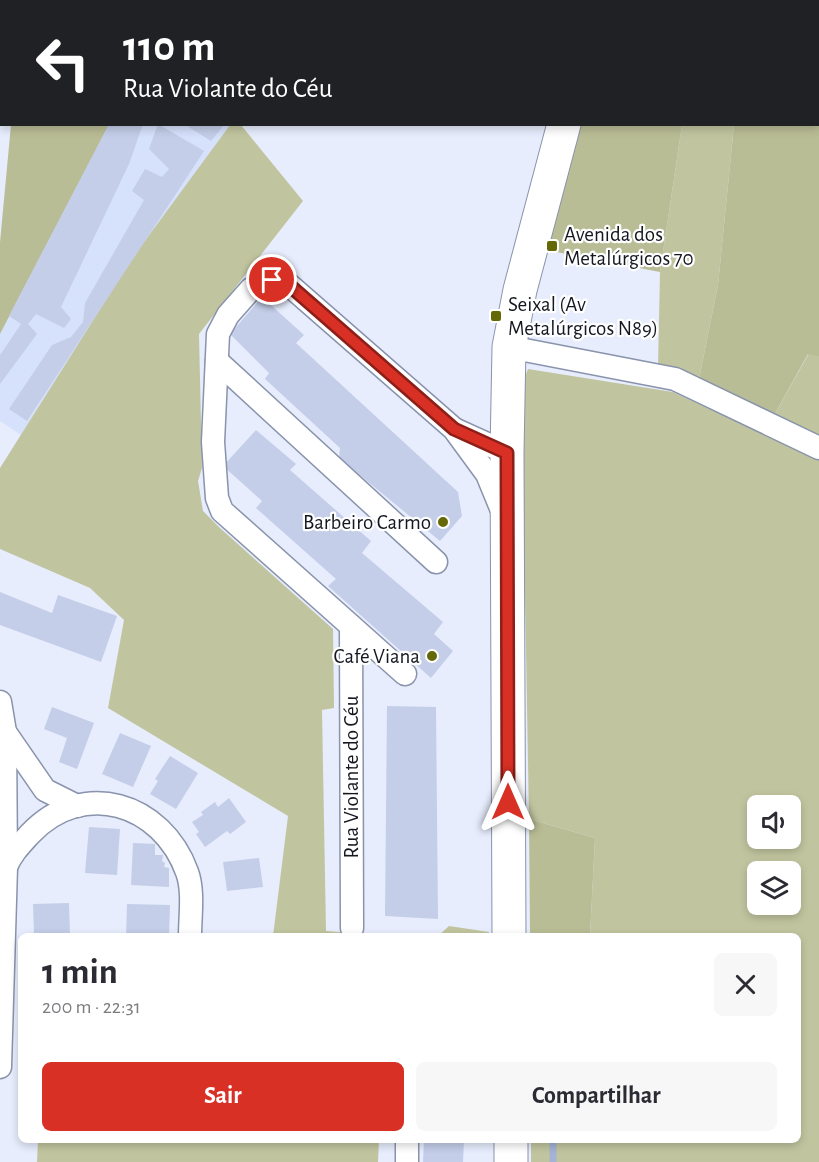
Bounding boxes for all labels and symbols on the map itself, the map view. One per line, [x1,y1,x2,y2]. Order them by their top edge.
place label: Avenida dos Metalúrgicos 70 [564,224,694,269]
marker: Avenida dos Metalúrgicos 70 [545,239,559,253]
pin [246,254,297,305]
place label: Seixal (Av Metalúrgicos N89) [508,294,658,339]
marker: Seixal (Av Metalúrgicos N89) [489,309,503,323]
place label: Barbeiro Carmo [303,512,431,533]
marker: Barbeiro Carmo [436,515,450,529]
place label: Café Viana [334,646,420,667]
marker: Café Viana [425,649,439,663]
street label: Rua Violante do Céu [341,695,362,858]
position arrow [476,770,540,834]

